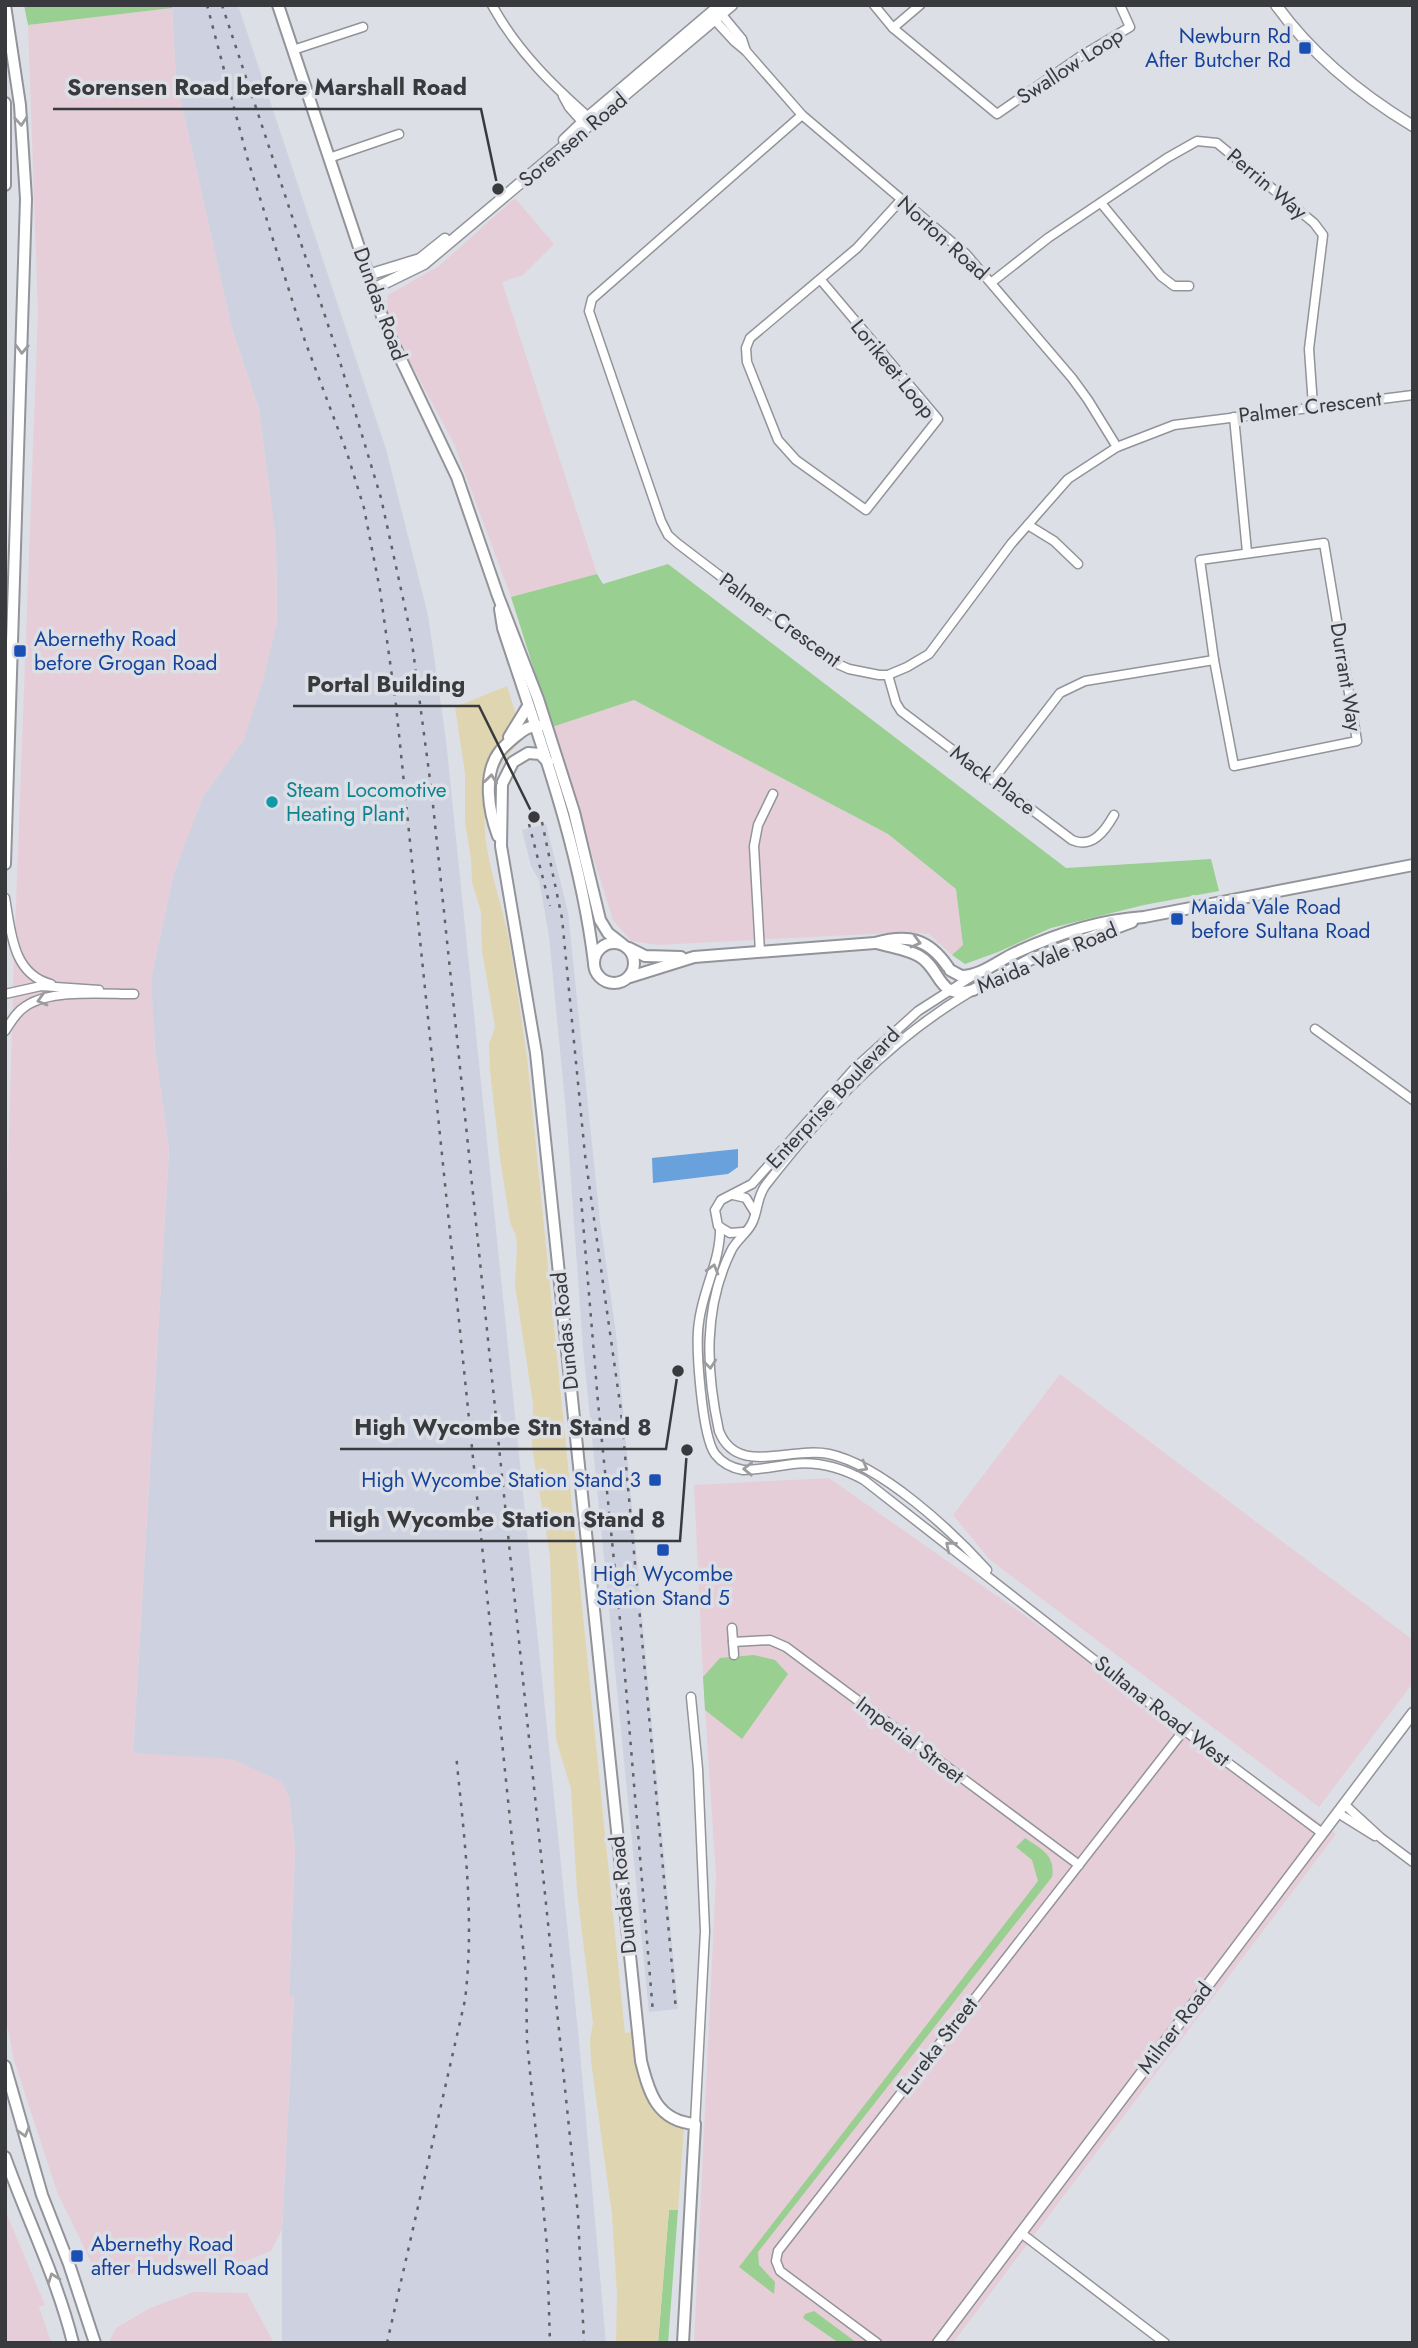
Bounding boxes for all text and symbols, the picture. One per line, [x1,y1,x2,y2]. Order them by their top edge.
street label: Swallow Loop [1011,20,1129,112]
place label: Newburn Rd After Butcher Rd [1145,21,1291,75]
marker: Newburn Rd After Butcher Rd [1297,40,1313,56]
callout: Sorensen Road before Marshall Road [53,65,481,109]
text: Sorensen Road before Marshall Road [67,70,467,104]
street label: Sorensen Road [512,86,634,194]
one-way arrow [13,116,28,127]
street label: Perrin Way [1220,141,1314,227]
street label: Norton Road [891,189,995,287]
street label: Dundas Road [346,243,414,365]
street label: Lorikeet Loop [844,313,942,425]
one-way arrow [15,343,30,354]
street label: Palmer Crescent [1237,383,1383,431]
street label: Palmer Crescent [713,566,847,674]
street label: Durrant Way [1323,620,1370,734]
place label: Abernethy Road before Grogan Road [34,624,218,678]
marker: Abernethy Road before Grogan Road [12,643,28,659]
callout: Portal Building [293,662,479,706]
text: Portal Building [307,667,465,701]
street label: Mack Place [944,738,1042,822]
one-way arrow [483,773,498,785]
place label: Steam Locomotive Heating Plant [286,775,447,829]
marker: Steam Locomotive Heating Plant [264,794,280,810]
place label: Maida Vale Road before Sultana Road [1191,892,1371,946]
marker: Maida Vale Road before Sultana Road [1169,911,1185,927]
street label: Maida Vale Road [972,915,1122,1001]
one-way arrow [910,934,922,948]
one-way arrow [36,991,48,1006]
street label: Enterprise Boulevard [759,1021,907,1175]
one-way arrow [705,1263,720,1275]
street label: Dundas Road [544,1271,586,1391]
one-way arrow [702,1358,717,1369]
callout: High Wycombe Stn Stand 8 [340,1405,666,1449]
text: High Wycombe Stn Stand 8 [354,1410,652,1444]
one-way arrow [855,1459,868,1472]
one-way arrow [742,1461,753,1476]
place label: High Wycombe Station Stand 3 [361,1465,641,1495]
marker: High Wycombe Station Stand 3 [647,1472,663,1488]
callout: High Wycombe Station Stand 8 [315,1497,680,1541]
text: High Wycombe Station Stand 8 [329,1502,665,1536]
one-way arrow [945,1541,957,1554]
marker: High Wycombe Station Stand 5 [655,1542,671,1558]
place label: High Wycombe Station Stand 5 [593,1559,733,1613]
street label: Sultana Road West [1088,1648,1236,1774]
street label: Imperial Street [850,1689,970,1791]
street label: Dundas Road [602,1835,644,1955]
street label: Milner Road [1131,1976,1219,2080]
street label: Eureka Street [889,1991,985,2101]
one-way arrow [16,2126,30,2138]
place label: Abernethy Road after Hudswell Road [91,2229,269,2283]
marker: Abernethy Road after Hudswell Road [69,2248,85,2264]
one-way arrow [47,2272,61,2284]

